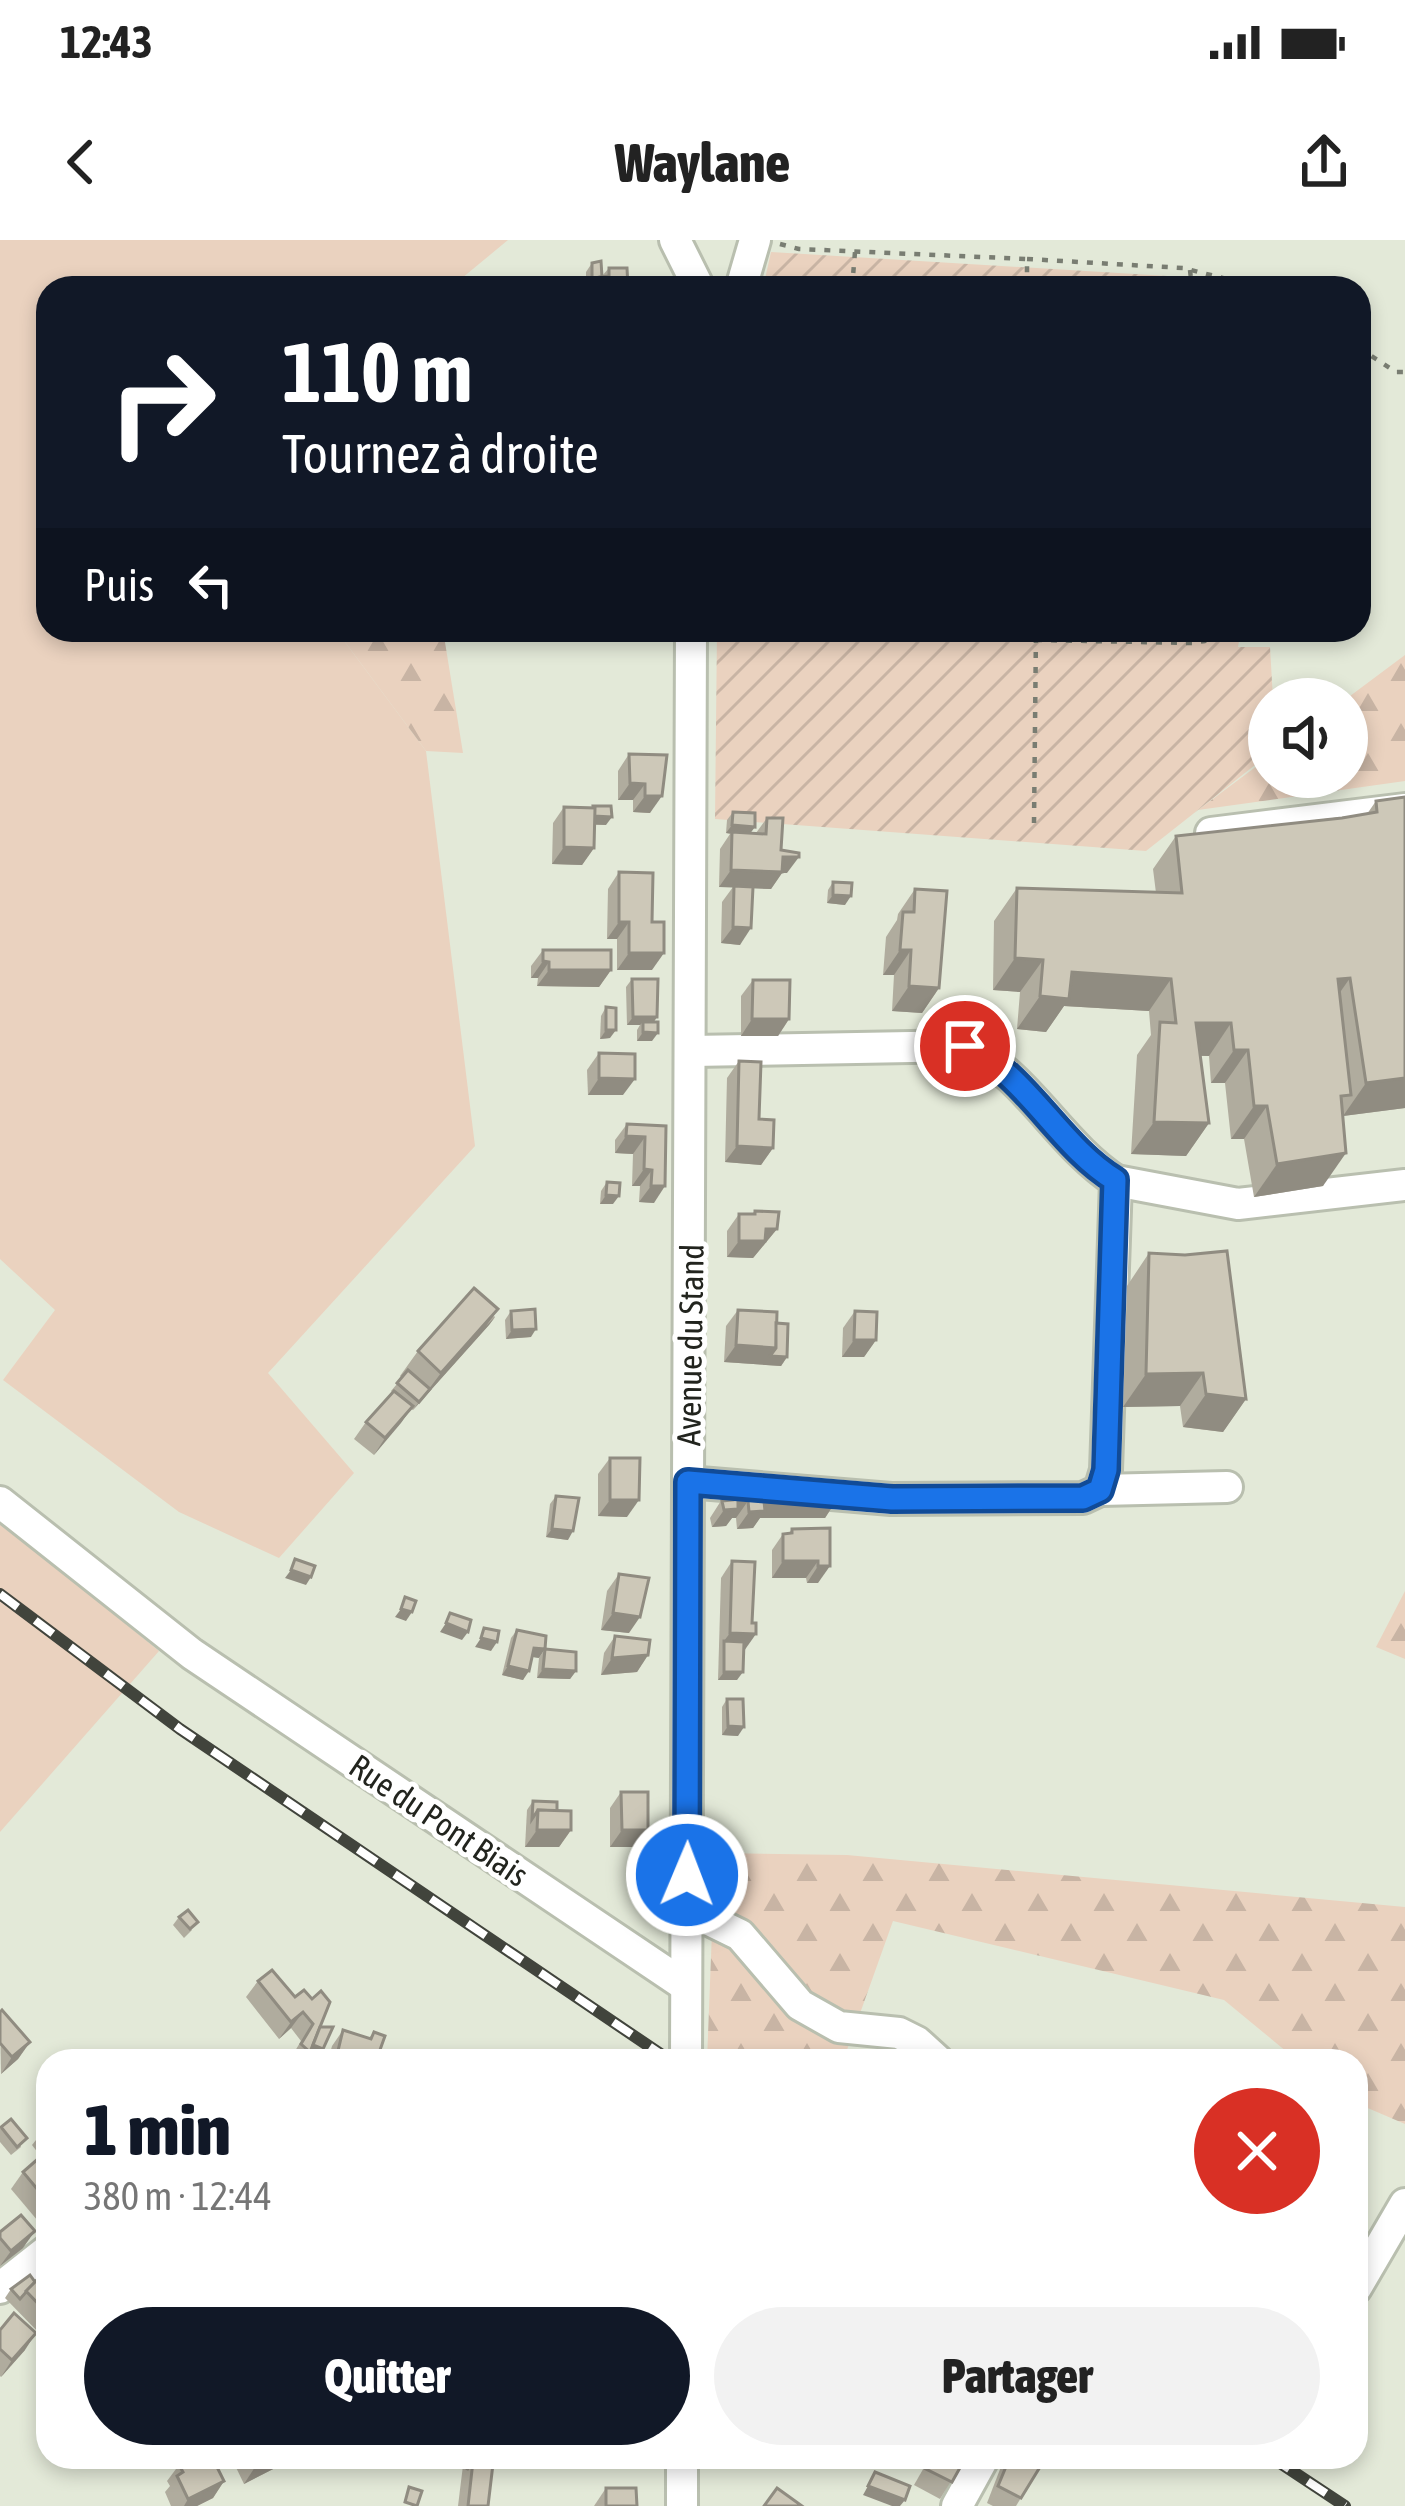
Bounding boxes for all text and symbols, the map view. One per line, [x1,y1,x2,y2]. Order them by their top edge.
text: 12:43 [60,16,153,68]
icon: back [48,129,114,195]
icon: share [1291,129,1357,195]
text: Waylane [615,132,790,193]
icon: right [84,324,240,480]
text: 110 m [282,324,472,420]
text: Tournez à droite [282,423,599,484]
icon: left [178,552,244,618]
text: Puis [84,559,154,611]
map controls [1248,678,1368,798]
button: sound [1248,678,1368,798]
pin [914,995,1016,1097]
icon: arrive [932,1013,998,1079]
street label: Avenue du Stand [669,1244,711,1446]
street label: Rue du Pont Biais [342,1746,536,1894]
position arrow [624,1812,750,1938]
text: 1 min [84,2088,231,2170]
button: close [1194,2088,1320,2214]
text: 380 m · 12:44 [84,2174,272,2218]
button: Quitter [84,2307,690,2445]
button: Partager [714,2307,1320,2445]

